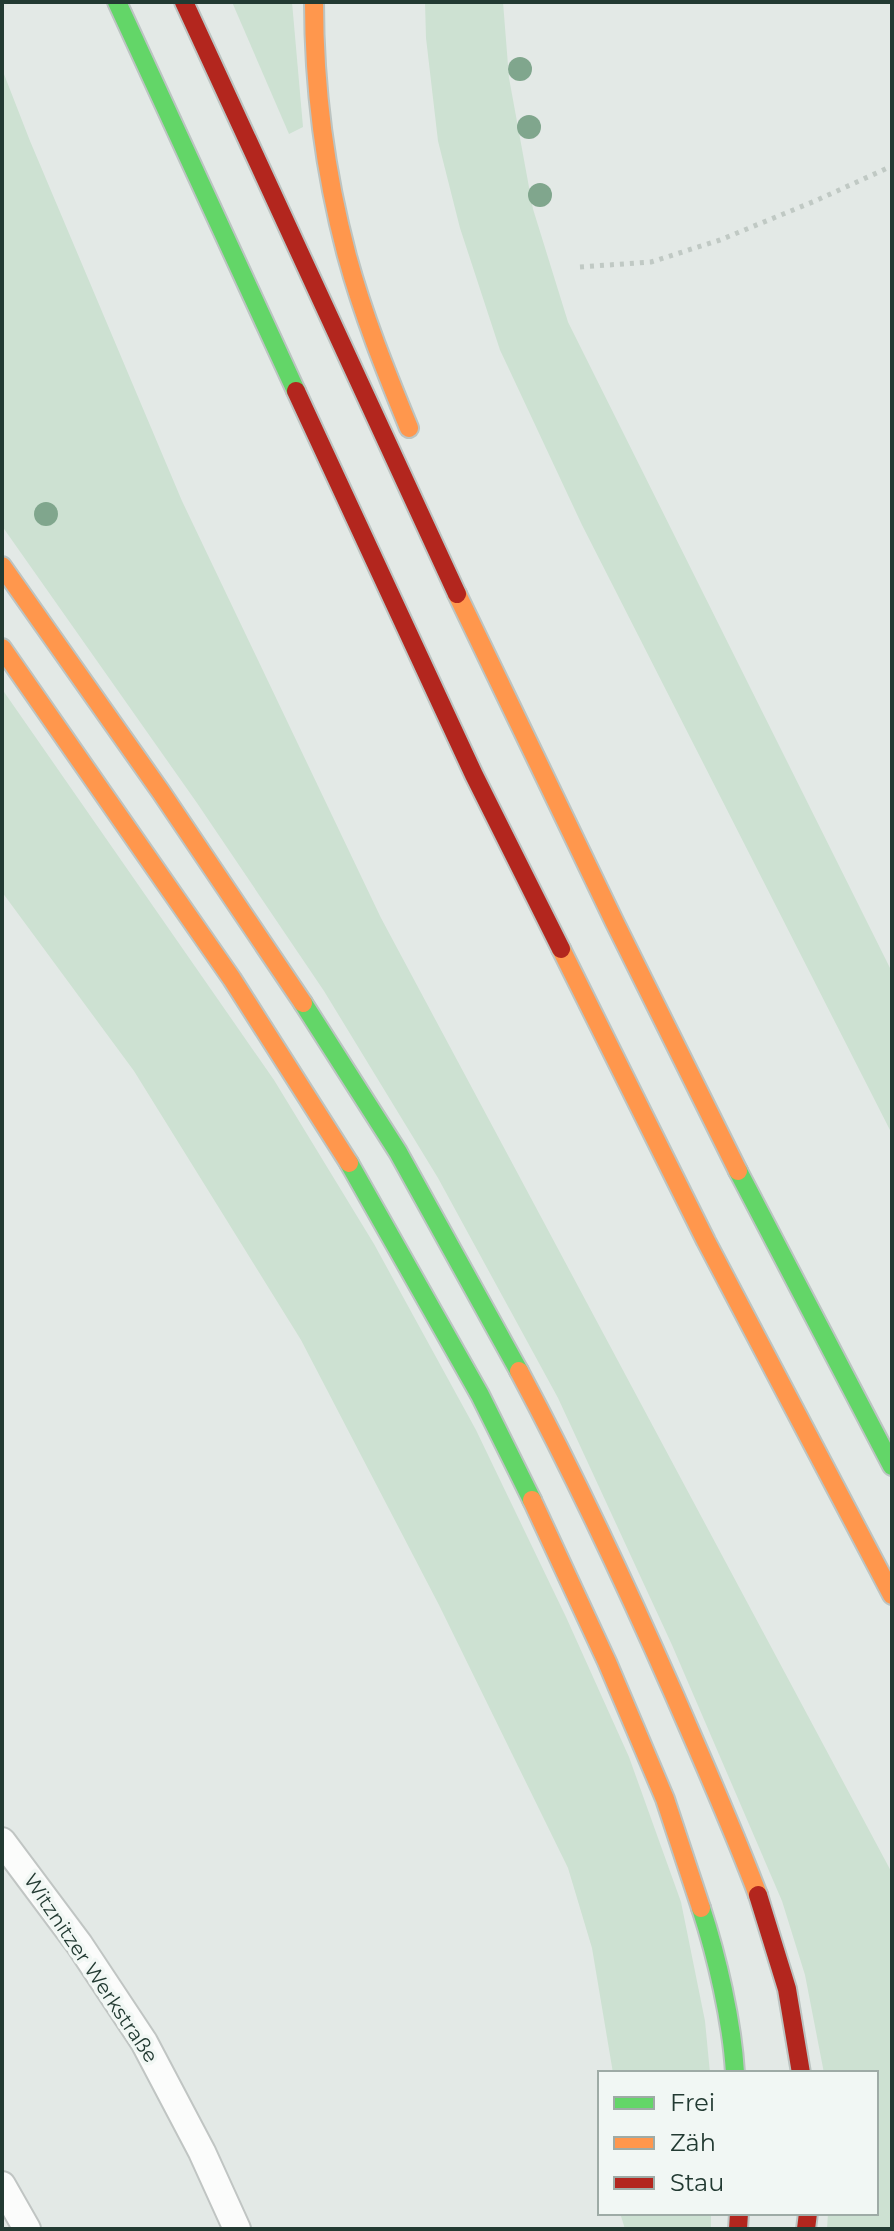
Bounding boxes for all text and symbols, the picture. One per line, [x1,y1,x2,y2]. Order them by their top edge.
street label: Witznitzer Werkstraße [19,1869,163,2067]
legend [598,2071,878,2215]
text: Frei [670,2088,715,2117]
text: Zäh [670,2128,716,2157]
text: Stau [670,2168,724,2197]

